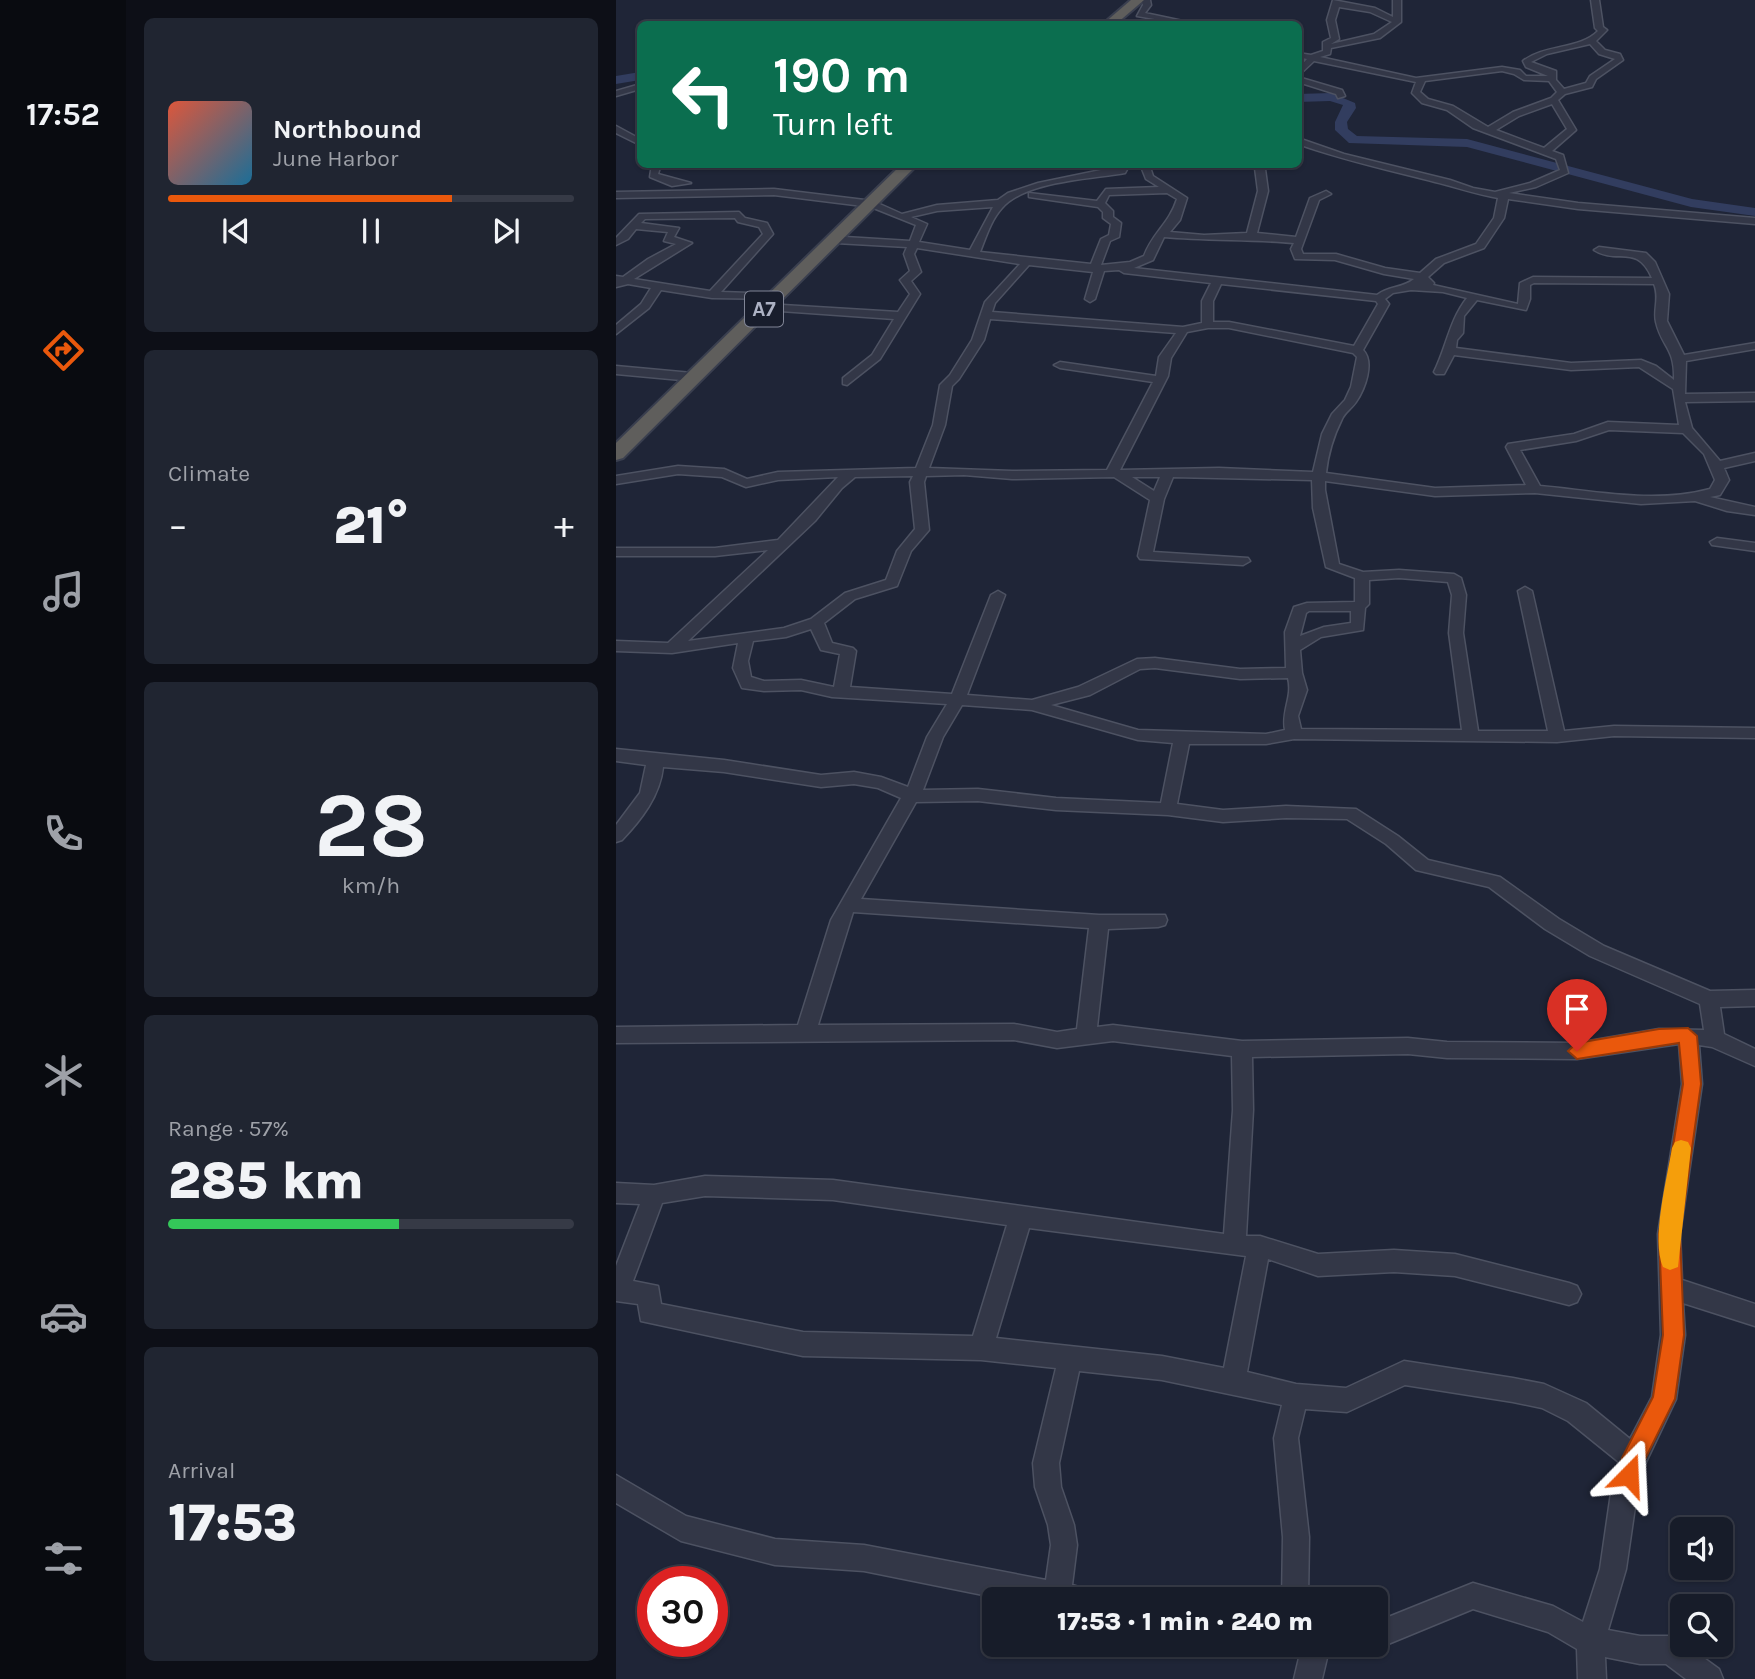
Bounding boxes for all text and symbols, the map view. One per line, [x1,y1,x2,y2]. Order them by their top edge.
text: 190 m [773,47,910,104]
icon: left [658,49,749,140]
text: 17:52 [26,96,100,133]
text: Turn left [773,106,893,143]
text: Northbound [273,114,422,145]
text: June Harbor [273,145,398,172]
icon: previous [217,212,255,250]
icon: pause [352,212,390,250]
icon: next [487,212,525,250]
road number: A7 [745,292,783,326]
icon: directions [39,326,88,375]
text: Climate [168,460,250,487]
text: 21° [333,495,409,556]
text: − [168,503,188,548]
text: + [554,503,574,548]
icon: music [39,567,88,616]
text: 28 [314,773,428,879]
icon: phone [39,809,88,858]
text: km/h [342,872,400,899]
pin [1547,979,1607,1051]
icon: arrive [1558,990,1596,1028]
icon: climate [39,1051,88,1100]
text: Range · 57% [168,1115,289,1142]
text: 285 km [168,1150,364,1211]
icon: car [39,1292,88,1341]
position arrow [1592,1438,1666,1512]
text: Arrival [168,1457,235,1484]
text: 17:53 [168,1492,297,1553]
map controls [1670,1517,1733,1657]
button: sound [1670,1517,1733,1580]
icon: filters [39,1534,88,1583]
speed limit sign: 30 [637,1566,728,1657]
button: search [1670,1594,1733,1657]
text: 17:53 · 1 min · 240 m [1057,1606,1313,1637]

